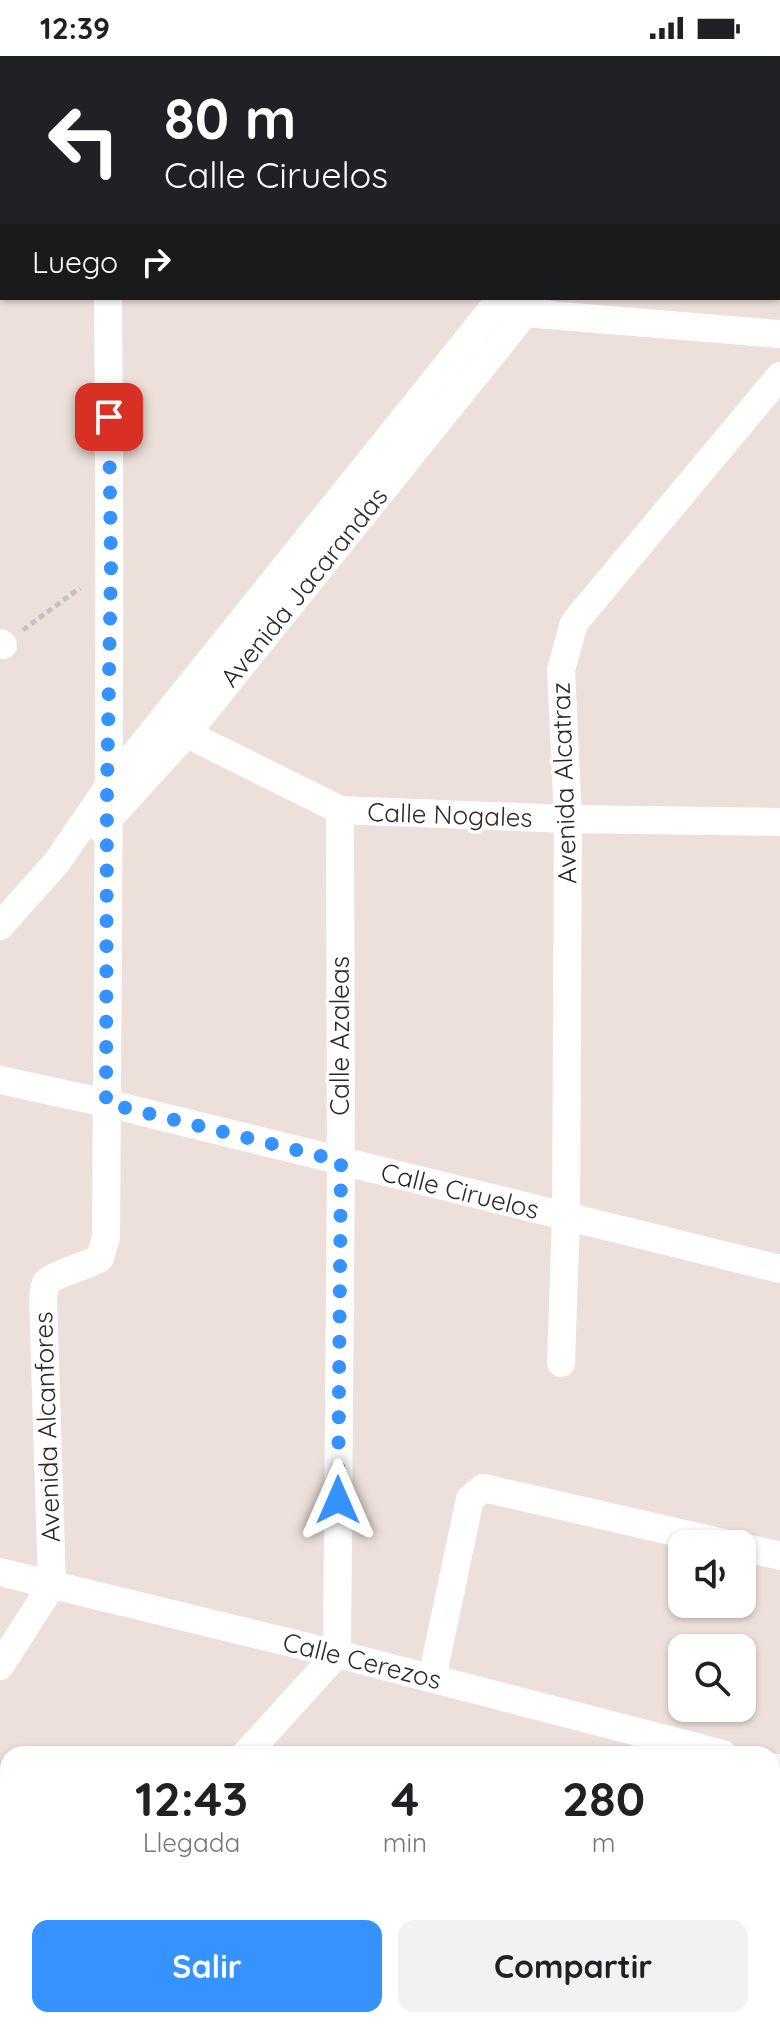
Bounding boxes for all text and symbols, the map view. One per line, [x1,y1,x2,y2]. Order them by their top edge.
text: 12:39 [40,9,110,47]
text: 80 m [164,83,296,153]
icon: left [32,88,136,192]
text: Calle Ciruelos [164,152,388,197]
icon: right [134,240,178,284]
text: Luego [32,243,118,281]
pin [75,383,143,451]
icon: arrive [87,395,131,439]
street label: Avenida Jacarandas [213,480,394,693]
street label: Avenida Alcatraz [543,681,584,885]
street label: Calle Nogales [367,795,533,834]
street label: Calle Azaleas [323,956,356,1116]
street label: Calle Ciruelos [378,1155,543,1226]
street label: Avenida Alcanfores [26,1311,67,1543]
position arrow [296,1458,380,1542]
map controls [668,1530,756,1722]
button: sound [668,1530,756,1618]
street label: Calle Cerezos [279,1625,445,1696]
button: search [668,1634,756,1722]
text: 12:43 [135,1768,248,1828]
text: 4 [391,1768,419,1828]
text: 280 [562,1768,645,1828]
text: Llegada [143,1826,240,1859]
text: min [383,1826,427,1859]
text: m [592,1826,615,1859]
button: Salir [32,1920,382,2012]
button: Compartir [398,1920,748,2012]

